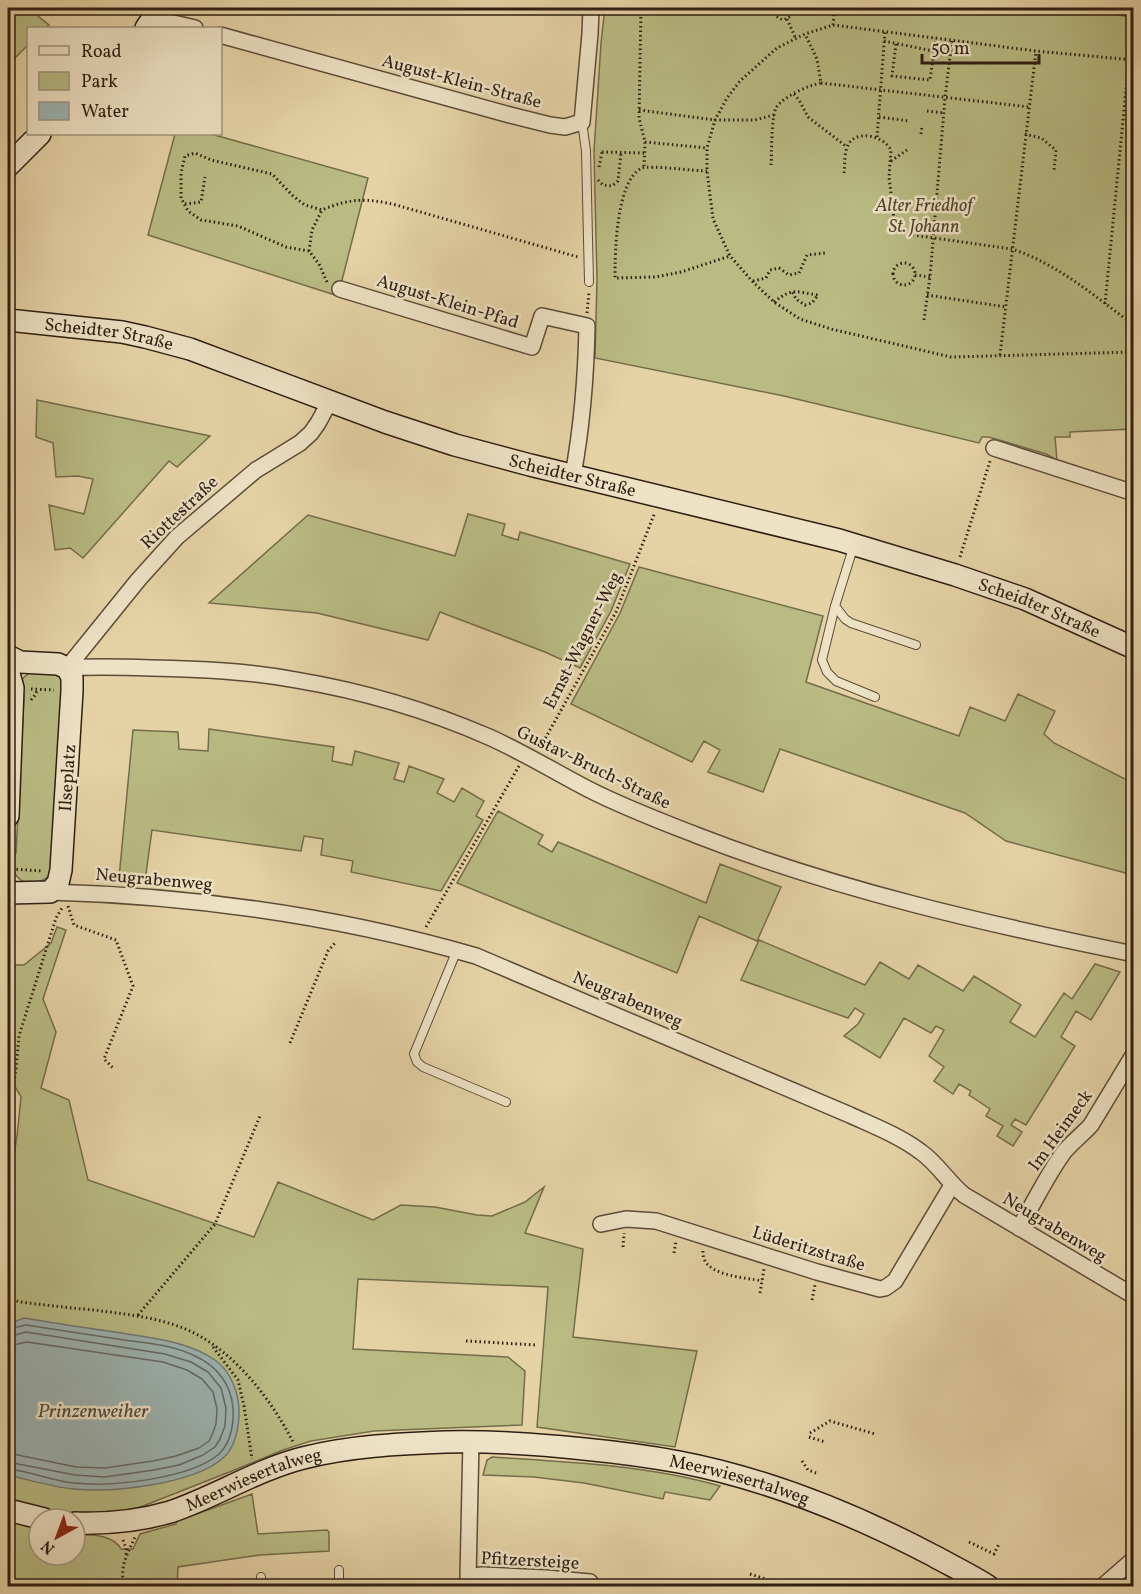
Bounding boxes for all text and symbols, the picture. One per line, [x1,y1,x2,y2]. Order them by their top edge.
legend [27,27,222,135]
scale bar [922,27,1039,65]
text: 50 m [931,37,970,62]
text: Road [81,40,122,65]
street label: August-Klein-Straße [379,49,544,116]
text: Park [81,70,118,95]
text: Water [81,100,129,125]
park label: Alter Friedhof St. Johann [874,194,976,240]
street label: August-Klein-Pfad [373,269,522,336]
street label: Scheidter Straße [43,313,176,358]
street label: Scheidter Straße [506,449,638,504]
street label: Riottestraße [136,471,224,556]
street label: Ernst-Wagner-Weg [538,568,629,714]
street label: Scheidter Straße [975,573,1104,645]
street label: Gustav-Bruch-Straße [512,720,675,817]
street label: Ilseplatz [54,744,83,813]
street label: Neugrabenweg [94,863,214,898]
street label: Neugrabenweg [568,966,686,1035]
street label: Im Heimeck [1023,1085,1099,1177]
street label: Neugrabenweg [997,1187,1111,1269]
street label: Lüderitzstraße [749,1220,868,1278]
water label: Prinzenweiher [38,1398,149,1426]
street label: Meerwiesertalweg [182,1443,324,1519]
street label: Meerwiesertalweg [667,1449,813,1512]
north arrow [27,1507,87,1567]
text: N [37,1534,60,1559]
street label: Pfitzersteige [480,1546,580,1577]

